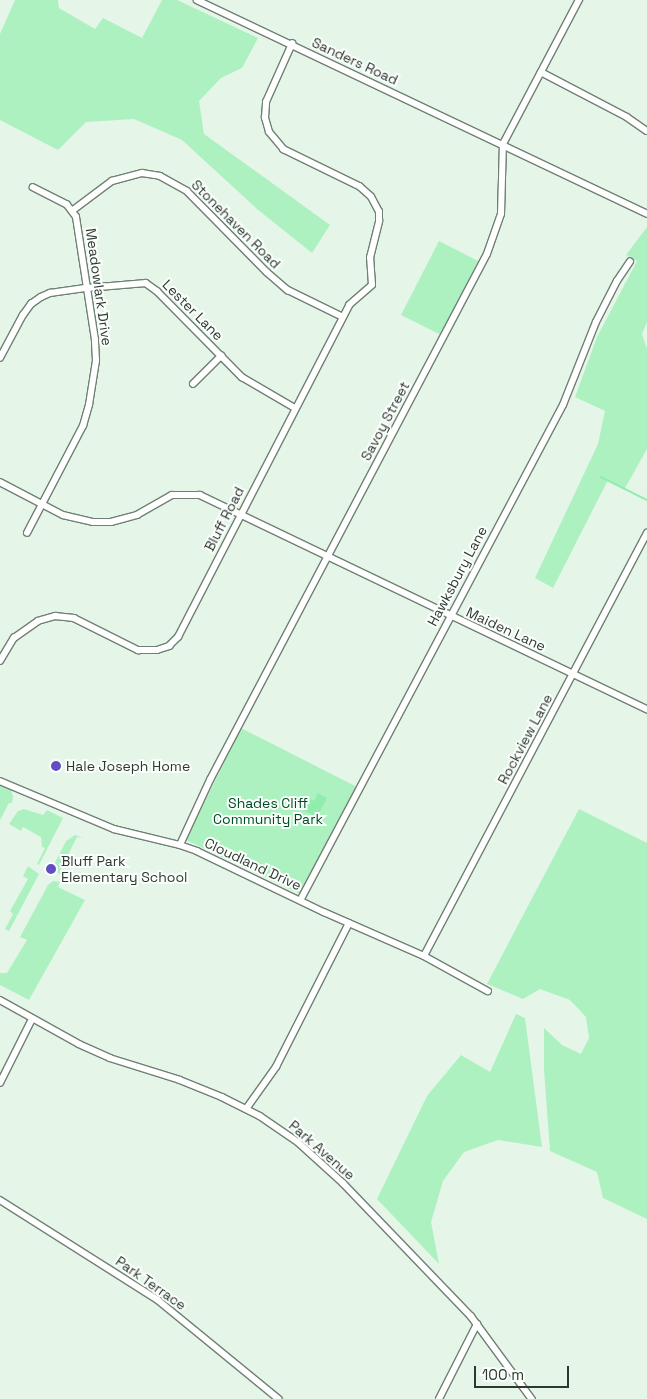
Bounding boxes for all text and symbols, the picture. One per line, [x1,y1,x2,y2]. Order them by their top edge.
street label: Sanders Road [309,34,401,88]
street label: Stonehaven Road [188,176,284,272]
street label: Meadowlark Drive [82,227,116,347]
street label: Lester Lane [159,276,227,344]
street label: Savoy Street [357,379,413,463]
street label: Bluff Road [201,484,247,554]
street label: Hawksbury Lane [424,523,490,629]
street label: Maiden Lane [464,603,548,655]
street label: Rockview Lane [494,691,556,787]
place label: Hale Joseph Home [66,758,190,774]
marker: Hale Joseph Home [50,760,62,772]
park label: Shades Cliff Community Park [213,795,323,828]
street label: Cloudland Drive [202,834,304,894]
place label: Bluff Park Elementary School [61,853,187,886]
marker: Bluff Park Elementary School [45,863,57,875]
street label: Park Avenue [285,1117,359,1183]
street label: Park Terrace [112,1252,190,1314]
scale bar [477,1356,572,1388]
text: 100 m [482,1365,524,1384]

